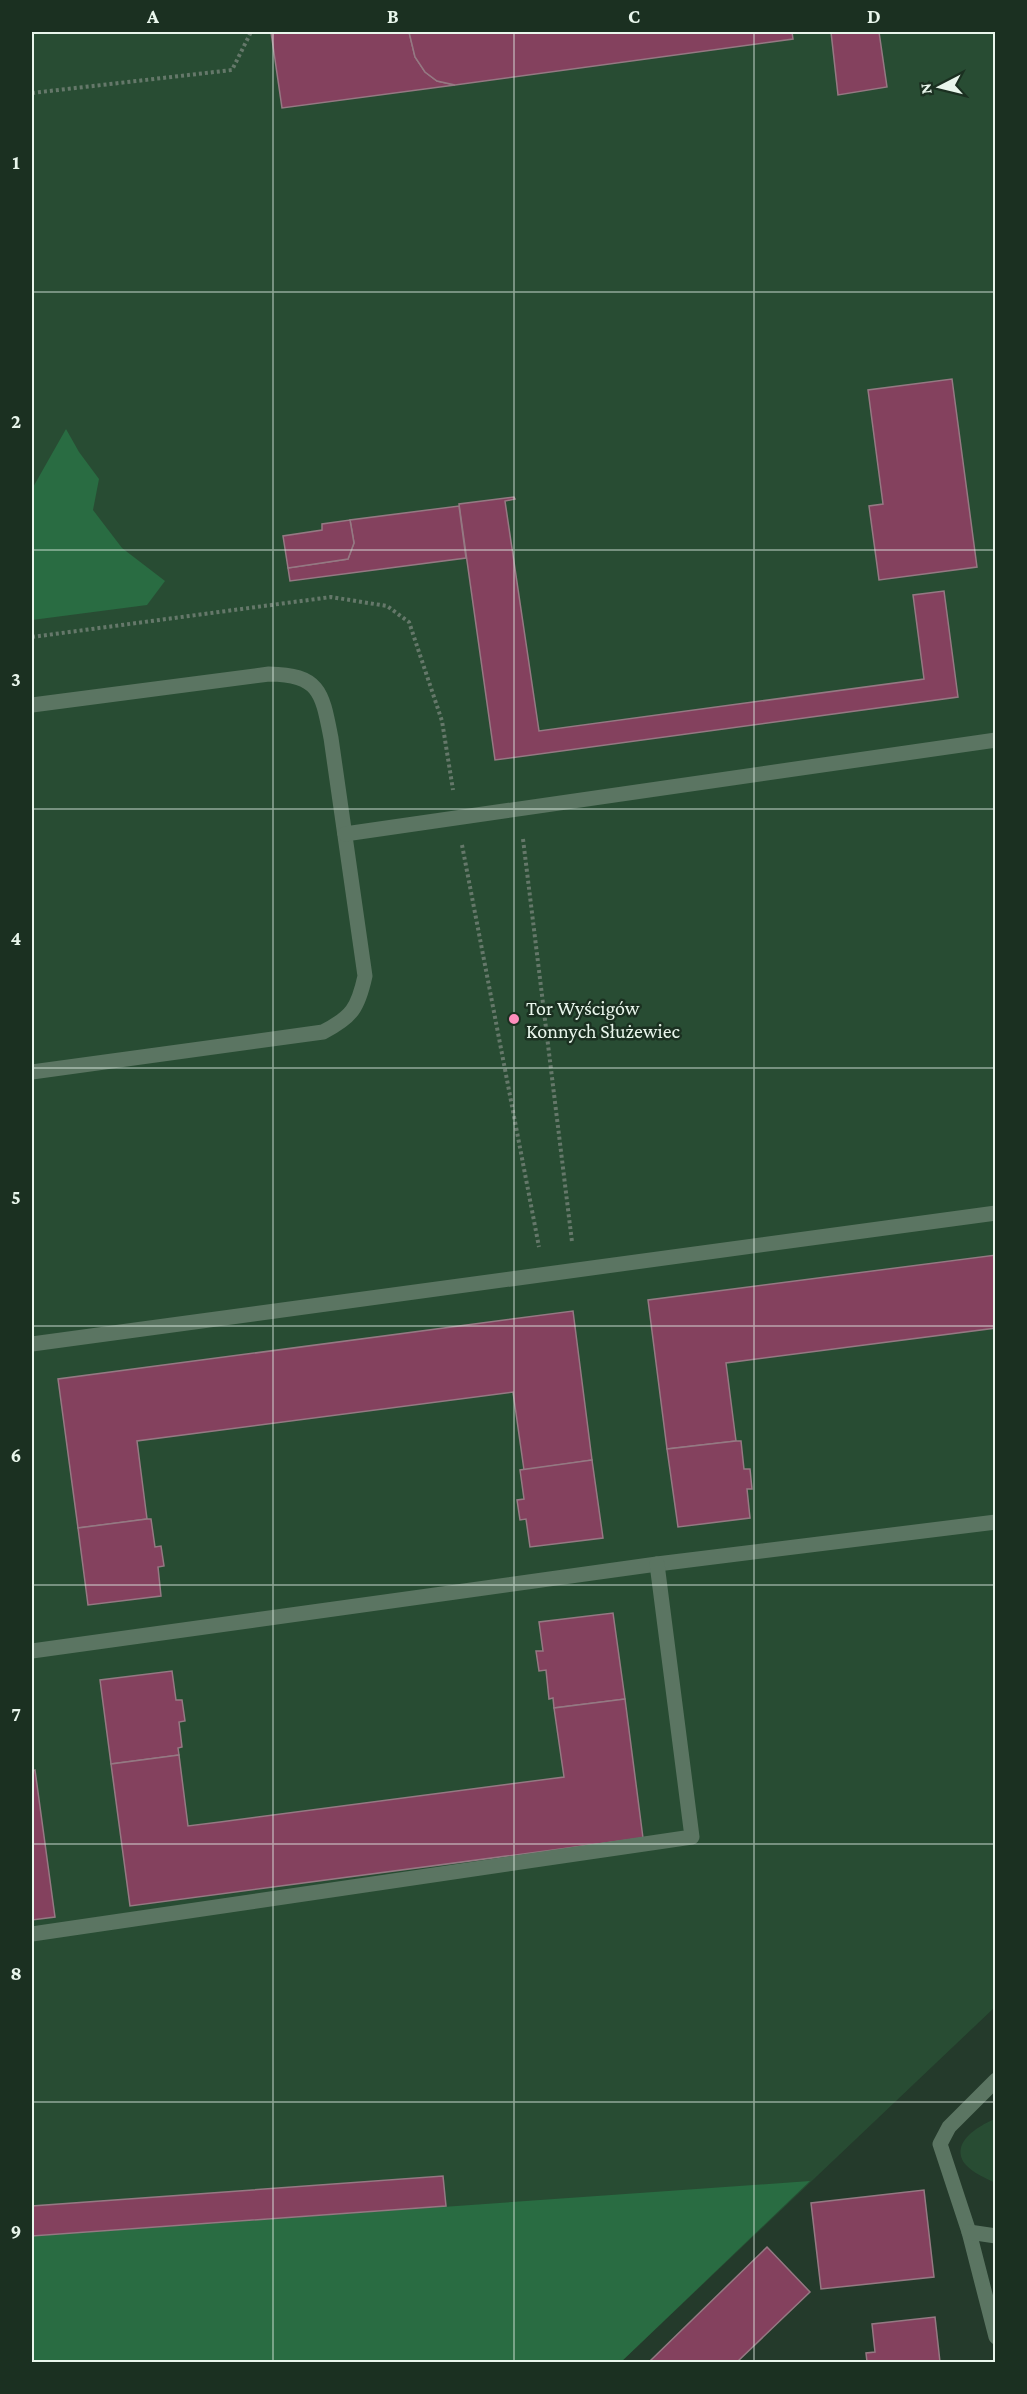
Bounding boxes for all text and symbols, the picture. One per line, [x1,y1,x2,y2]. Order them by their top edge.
text: A [146,5,160,27]
text: B [387,5,399,27]
text: C [628,5,640,27]
text: D [867,5,881,27]
north arrow [910,57,970,117]
text: N [916,82,935,95]
text: 1 [12,151,20,173]
text: 2 [11,410,21,432]
text: 3 [11,668,21,690]
text: 4 [11,927,22,949]
place label: Tor Wyścigów Konnych Służewiec [526,997,681,1043]
marker: Tor Wyścigów Konnych Służewiec [507,1012,521,1026]
text: 5 [11,1186,21,1208]
text: 6 [11,1444,21,1466]
text: 7 [11,1703,21,1725]
text: 8 [10,1962,22,1984]
text: 9 [11,2220,21,2242]

